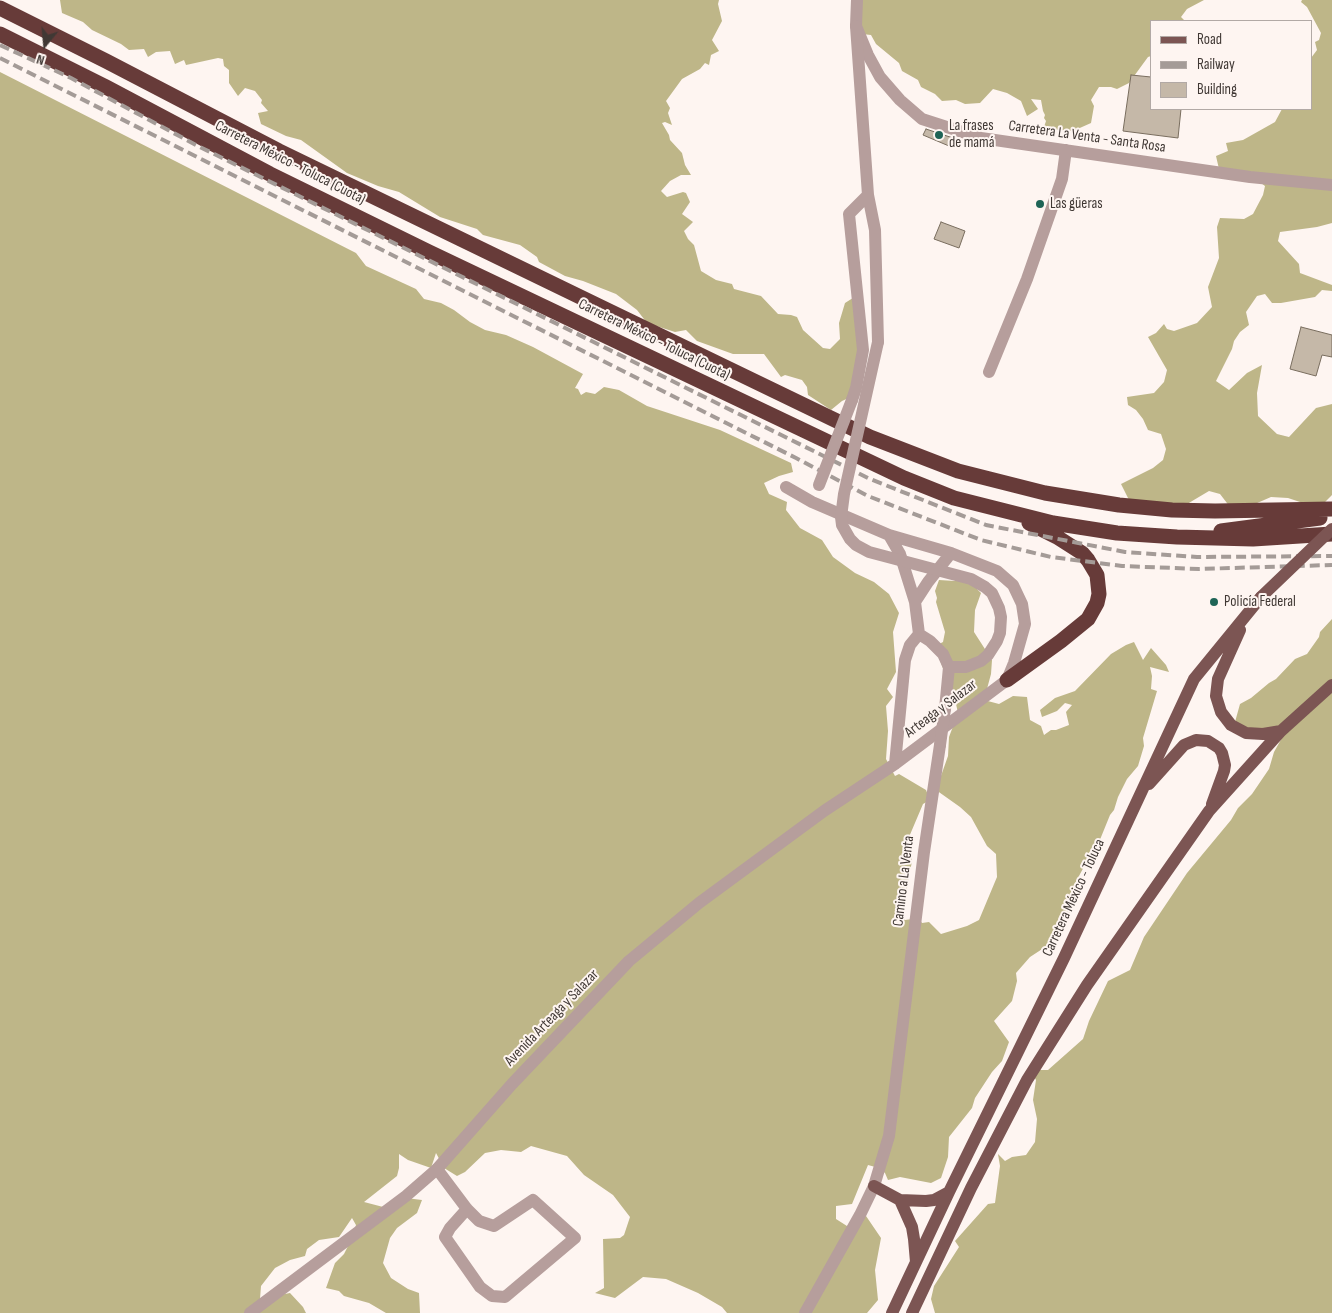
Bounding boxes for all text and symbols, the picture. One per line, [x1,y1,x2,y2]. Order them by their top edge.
north arrow [20,20,70,70]
legend [1150,20,1312,110]
text: Road [1197,30,1222,49]
text: N [34,51,47,69]
text: Railway [1197,55,1235,74]
text: Building [1197,80,1237,99]
street label: Carretera México - Toluca (Cuota) [212,117,368,209]
place label: La frases de mamá [949,117,994,152]
street label: Carretera La Venta - Santa Rosa [1007,117,1167,157]
marker: La frases de mamá [933,129,945,141]
place label: Las güeras [1050,195,1103,213]
marker: Las güeras [1034,198,1046,210]
street label: Carretera México - Toluca (Cuota) [575,295,733,385]
place label: Policía Federal [1224,593,1296,611]
marker: Policía Federal [1208,596,1220,608]
street label: Arteaga y Salazar [901,676,981,742]
street label: Camino a La Venta [890,835,918,927]
street label: Carretera México - Toluca [1039,836,1109,960]
street label: Avenida Arteaga y Salazar [501,966,603,1070]

